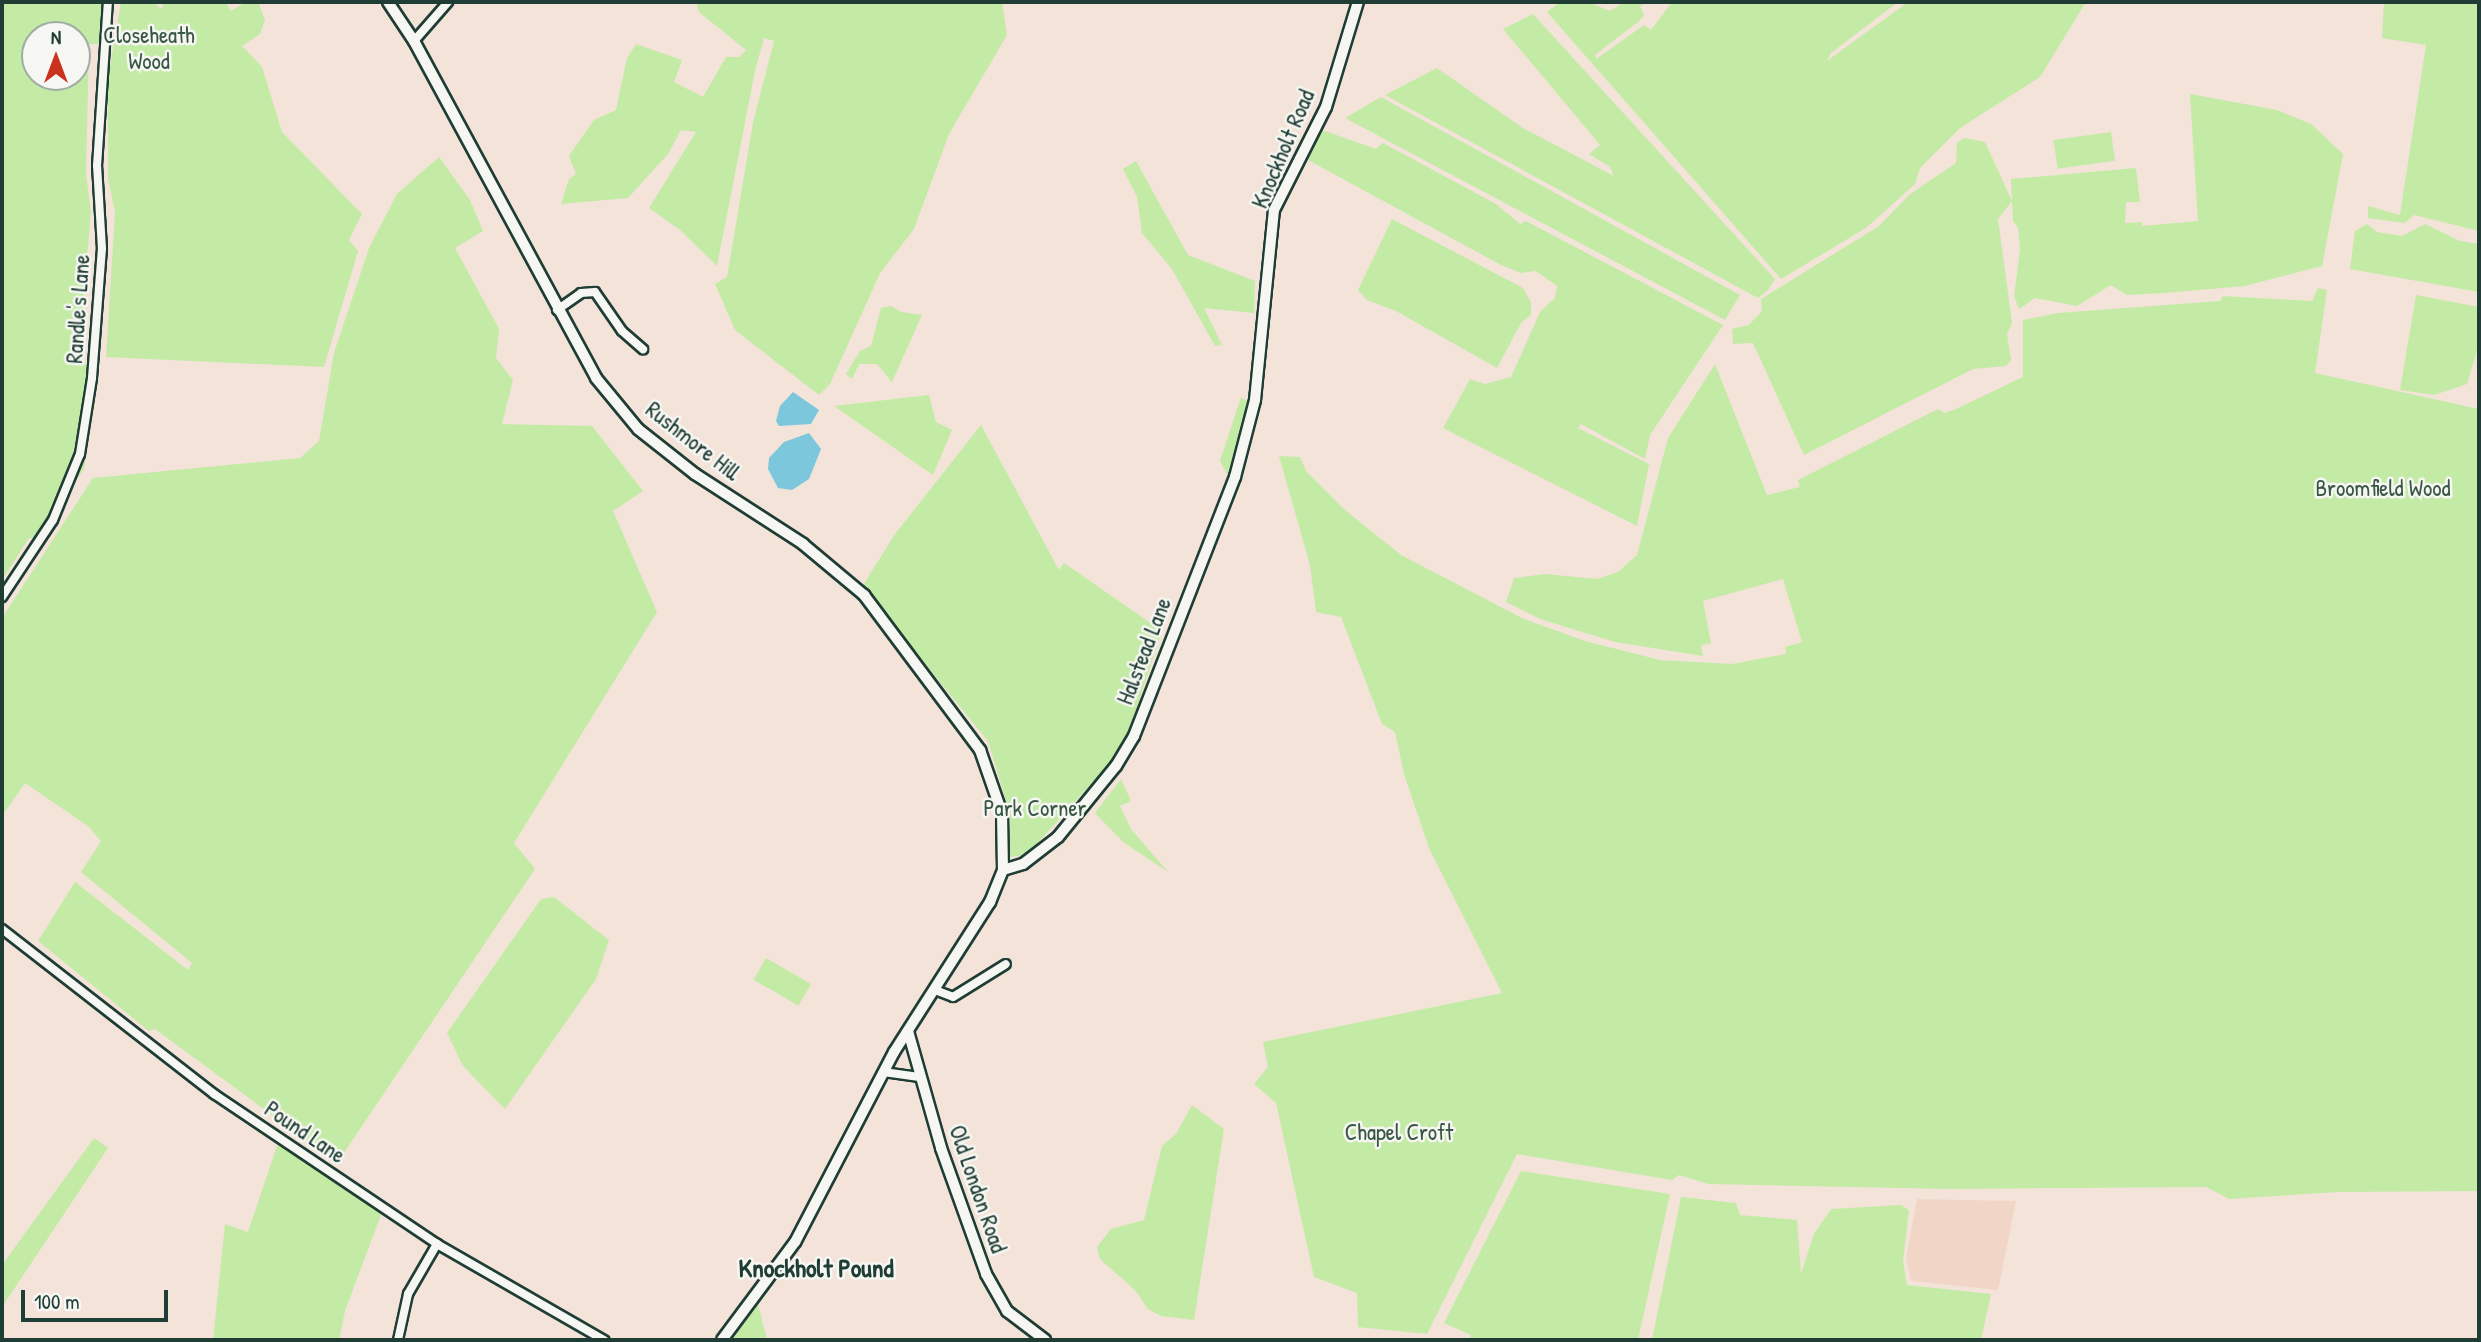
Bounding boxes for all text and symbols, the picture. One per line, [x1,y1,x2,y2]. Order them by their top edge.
north arrow [21,21,91,91]
park label: Closeheath Wood [103,21,195,75]
text: N [51,24,61,50]
street label: Knockholt Road [1246,86,1320,212]
street label: Randle's Lane [60,254,96,364]
street label: Rushmore Hill [640,396,746,486]
park label: Broomfield Wood [2315,474,2451,502]
street label: Halstead Lane [1111,594,1177,708]
park label: Park Corner [984,794,1086,822]
street label: Pound Lane [259,1095,351,1169]
park label: Chapel Croft [1345,1118,1453,1146]
street label: Old London Road [943,1122,1013,1256]
district label: Knockholt Pound [738,1252,894,1284]
scale bar [24,1276,172,1320]
text: 100 m [34,1287,80,1316]

